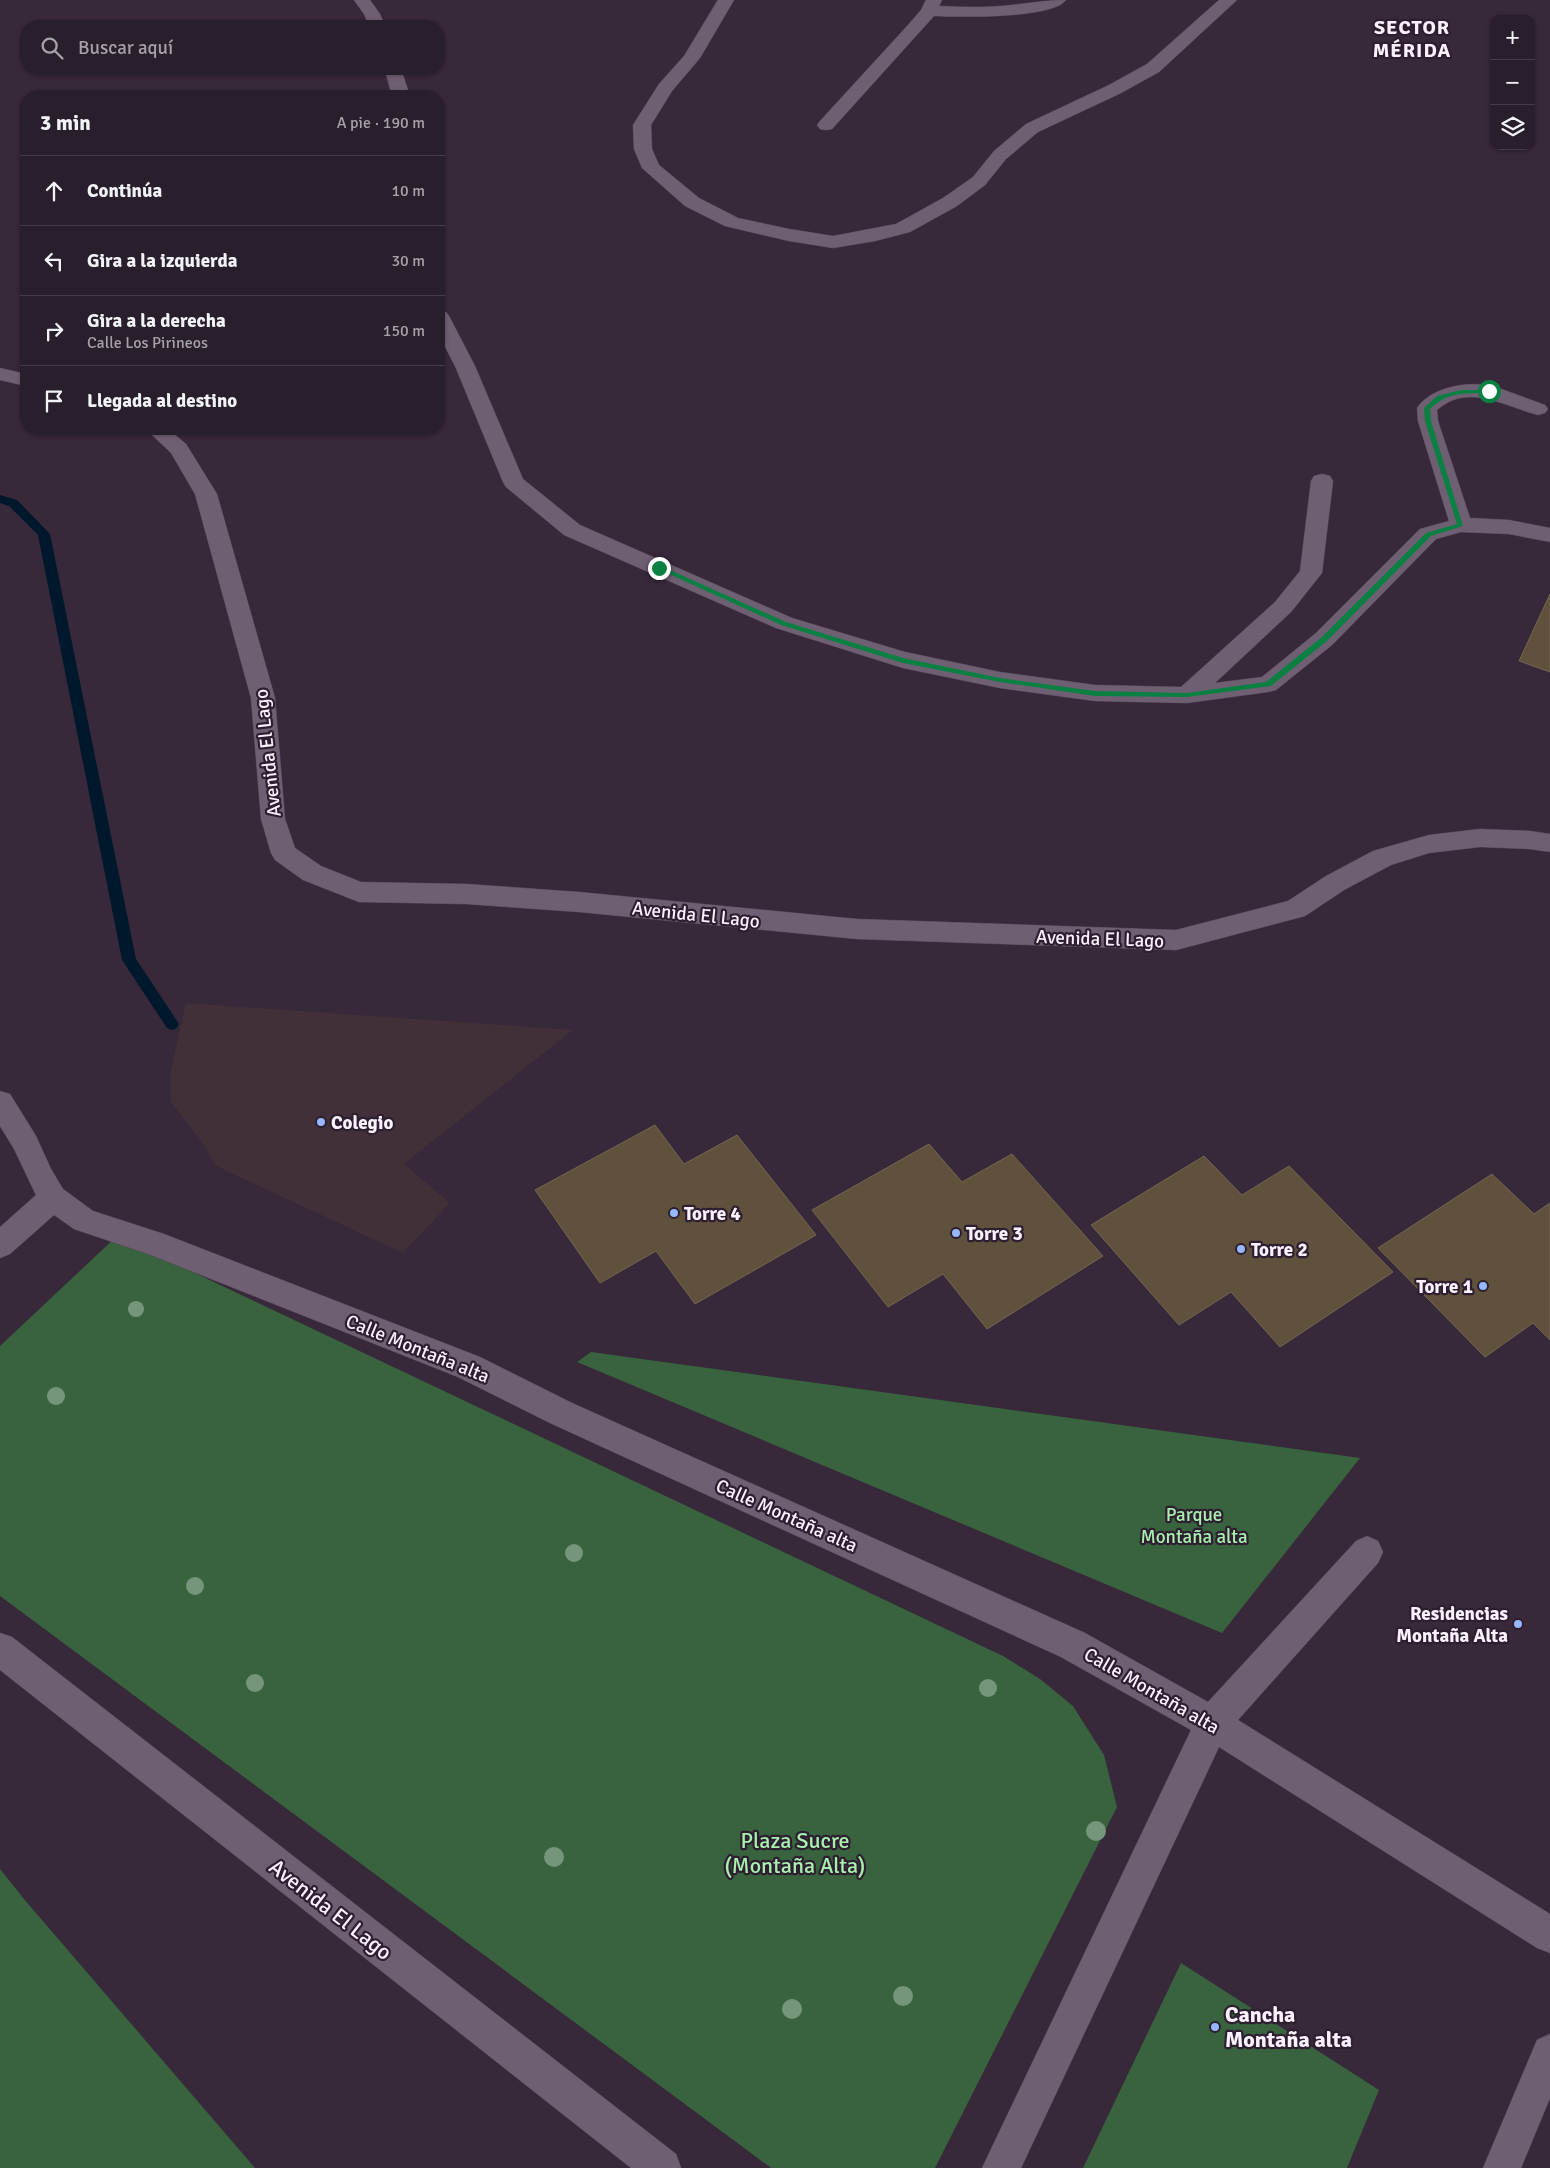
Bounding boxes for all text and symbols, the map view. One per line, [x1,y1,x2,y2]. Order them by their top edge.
district label: SECTOR MÉRIDA [1373,15,1451,63]
map controls [1490,15,1535,150]
button: + [1490,15,1535,60]
search box [20,20,445,75]
icon: search [38,34,66,62]
text: Buscar aquí [78,36,173,60]
button: − [1490,60,1535,105]
button: layers [1490,105,1535,150]
text: 3 min [40,110,91,136]
text: A pie · 190 m [337,113,425,133]
icon: ahead [40,177,68,205]
text: Continúa [87,179,162,203]
text: 10 m [391,181,425,201]
icon: left [40,247,68,275]
text: Gira a la izquierda [87,249,237,273]
text: 30 m [391,251,425,271]
text: Gira a la derecha [87,309,226,333]
icon: right [40,317,68,345]
text: 150 m [383,321,425,341]
text: Calle Los Pirineos [87,333,208,353]
route start [1478,380,1501,403]
icon: arrive [40,387,68,415]
text: Llegada al destino [87,389,237,413]
route end [648,557,671,580]
street label: Avenida El Lago [249,688,287,818]
street label: Avenida El Lago [631,896,761,934]
street label: Avenida El Lago [1035,925,1165,953]
place label: Colegio [331,1111,393,1135]
marker: Colegio [315,1116,327,1128]
place label: Torre 4 [684,1202,741,1226]
marker: Torre 4 [668,1207,680,1219]
place label: Torre 3 [966,1222,1023,1246]
marker: Torre 3 [950,1227,962,1239]
place label: Torre 2 [1251,1238,1308,1262]
marker: Torre 2 [1235,1243,1247,1255]
place label: Torre 1 [1416,1275,1473,1299]
marker: Torre 1 [1477,1280,1489,1292]
street label: Calle Montaña alta [342,1309,493,1389]
street label: Calle Montaña alta [712,1474,861,1558]
park label: Parque Montaña alta [1140,1503,1248,1549]
place label: Residencias Montaña Alta [1396,1602,1508,1648]
marker: Residencias Montaña Alta [1512,1618,1524,1630]
street label: Calle Montaña alta [1079,1642,1224,1739]
park label: Plaza Sucre (Montaña Alta) [725,1827,865,1879]
street label: Avenida El Lago [264,1853,398,1966]
place label: Cancha Montaña alta [1225,2001,1352,2053]
marker: Cancha Montaña alta [1209,2021,1221,2033]

